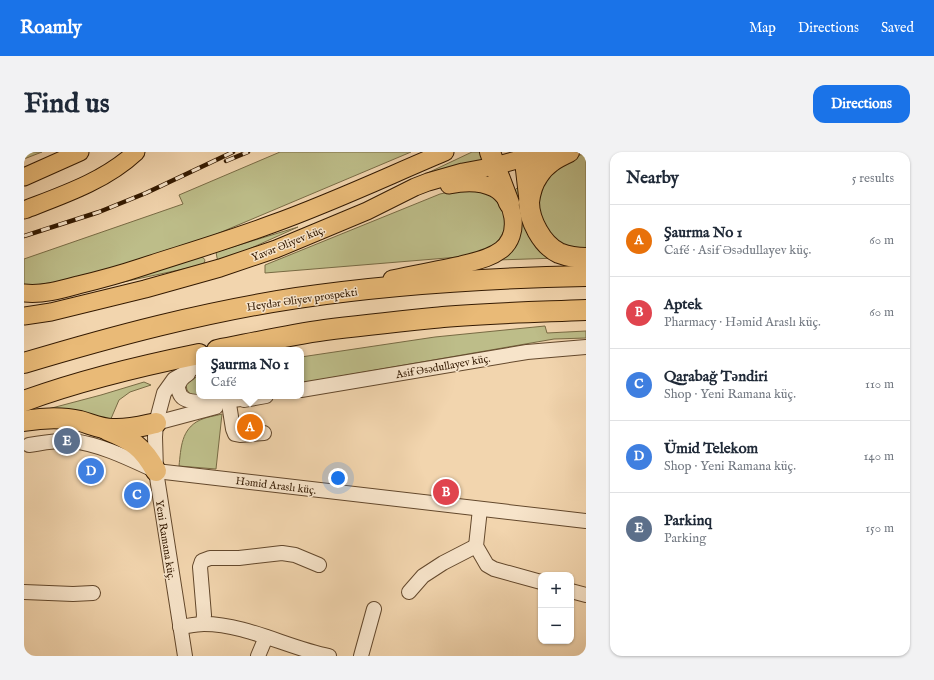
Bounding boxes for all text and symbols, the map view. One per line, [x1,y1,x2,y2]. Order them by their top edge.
text: Roamly [20,16,82,40]
text: Map [749,19,776,37]
text: Directions [798,19,859,37]
text: Saved [881,19,914,37]
button: Directions [813,85,910,123]
text: Find us [24,87,110,122]
text: Nearby [626,168,679,189]
text: 5 results [852,170,894,187]
street label: Yavər Əliyev küç. [250,223,327,265]
text: Şaurma No 1 [664,223,742,242]
text: A [635,232,643,249]
text: 60 m [869,232,894,249]
text: Café · Asif Əsədullayev küç. [664,242,811,259]
street label: Heydər Əliyev prospekti [246,285,358,315]
text: Aptek [664,295,702,314]
text: B [635,304,643,321]
text: 60 m [869,304,894,321]
text: Pharmacy · Həmid Araslı küç. [664,314,821,331]
popup [196,347,304,399]
street label: Asif Əsədullayev küç. [394,352,492,382]
text: Şaurma No 1 [211,355,289,374]
text: Qarabağ Təndiri [664,367,768,386]
text: Café [211,374,236,391]
text: C [634,376,644,393]
text: 110 m [865,376,894,393]
text: Shop · Yeni Ramana küç. [664,386,796,403]
pin: A [237,412,263,442]
pin: E [54,426,80,456]
text: Ümid Telekom [664,439,758,458]
text: D [634,448,644,465]
text: 140 m [864,448,894,465]
pin: D [78,456,104,486]
text: Shop · Yeni Ramana küç. [664,458,796,475]
your location [328,468,348,488]
street label: Həmid Araslı küç. [235,474,317,498]
pin: B [433,477,459,507]
pin: C [124,480,150,510]
street label: Yeni Ramana küç. [152,499,178,581]
text: Parkinq [664,511,712,530]
text: E [634,520,644,537]
text: 150 m [865,520,894,537]
text: Parking [664,530,706,547]
map controls [538,572,574,644]
button: + [538,572,574,608]
button: − [538,608,574,644]

